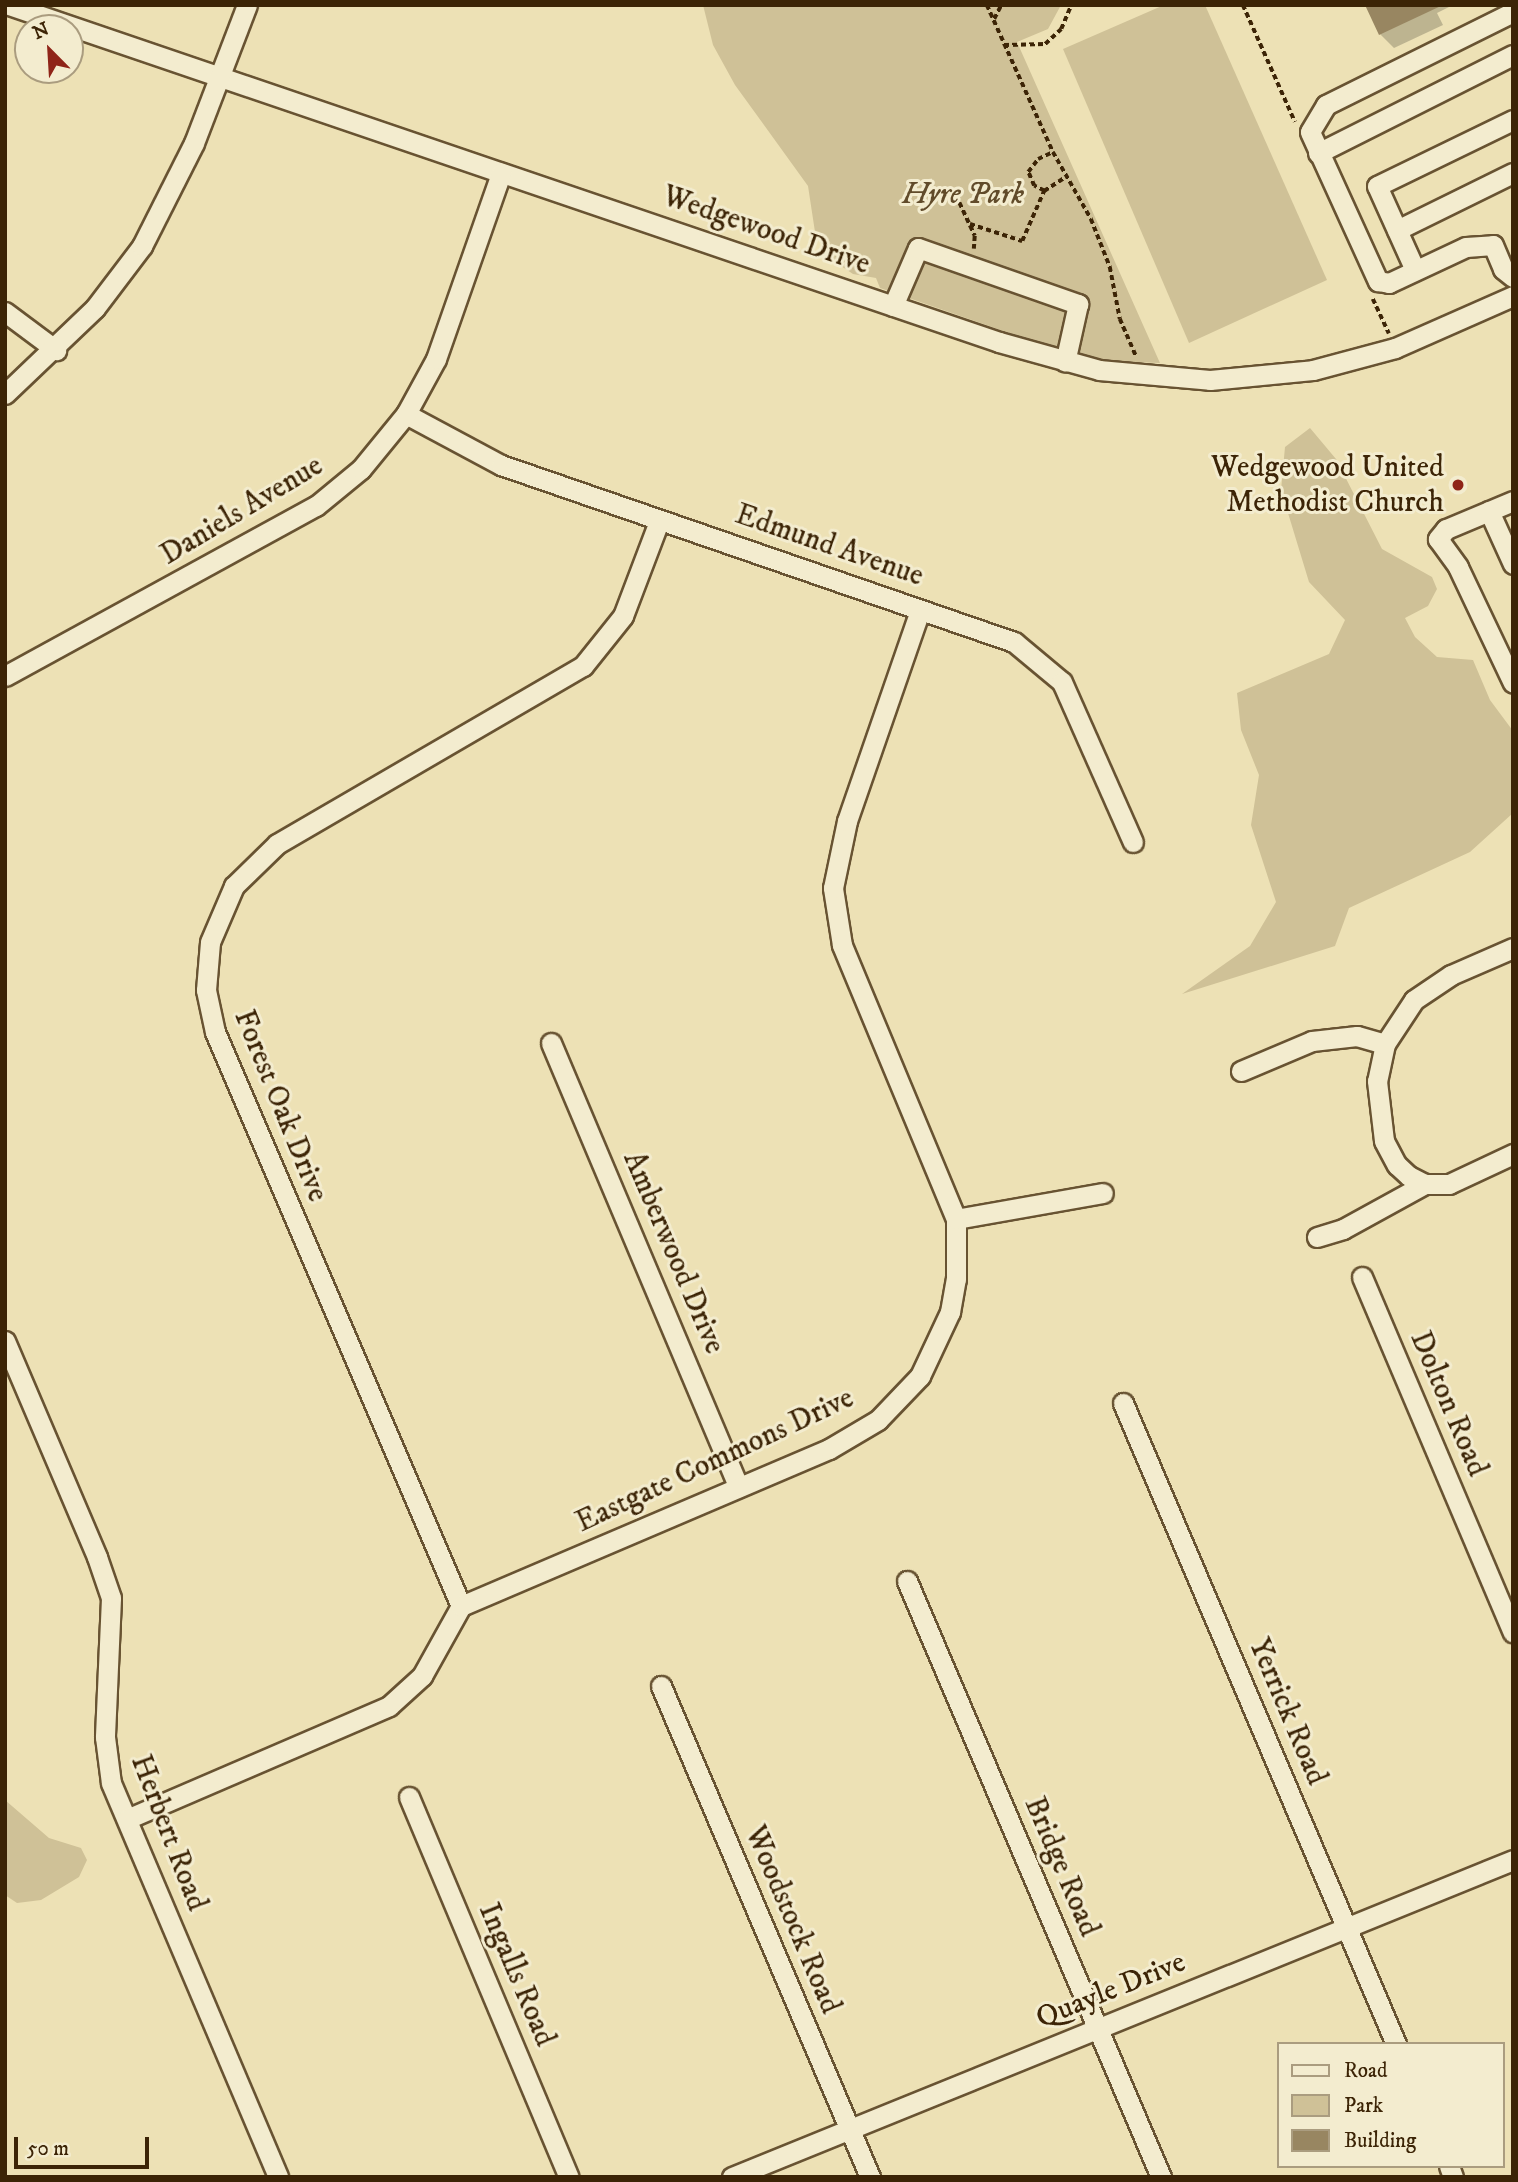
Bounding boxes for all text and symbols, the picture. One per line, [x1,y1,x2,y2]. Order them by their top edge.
north arrow [14,14,84,84]
text: N [29,18,53,45]
park label: Hyre Park [902,177,1024,213]
street label: Wedgewood Drive [658,179,874,283]
street label: Daniels Avenue [154,448,330,574]
place label: Wedgewood United Methodist Church [1211,450,1444,520]
marker: Wedgewood United Methodist Church [1450,477,1466,493]
street label: Edmund Avenue [730,497,928,595]
street label: Forest Oak Drive [225,1005,335,1207]
street label: Amberwood Drive [614,1147,732,1359]
street label: Dolton Road [1401,1326,1495,1482]
street label: Eastgate Commons Drive [570,1381,860,1541]
street label: Yerrick Road [1240,1633,1334,1791]
street label: Herbert Road [122,1750,214,1916]
street label: Bridge Road [1015,1792,1107,1942]
street label: Woodstock Road [736,1821,848,2019]
street label: Ingalls Road [470,1898,562,2052]
street label: Quayle Drive [1031,1945,1191,2037]
legend [1276,2042,1504,2168]
text: Road [1344,2058,1388,2084]
text: Park [1344,2093,1383,2119]
scale bar [18,2122,152,2166]
text: Building [1344,2128,1416,2154]
text: 50 m [27,2136,69,2162]

